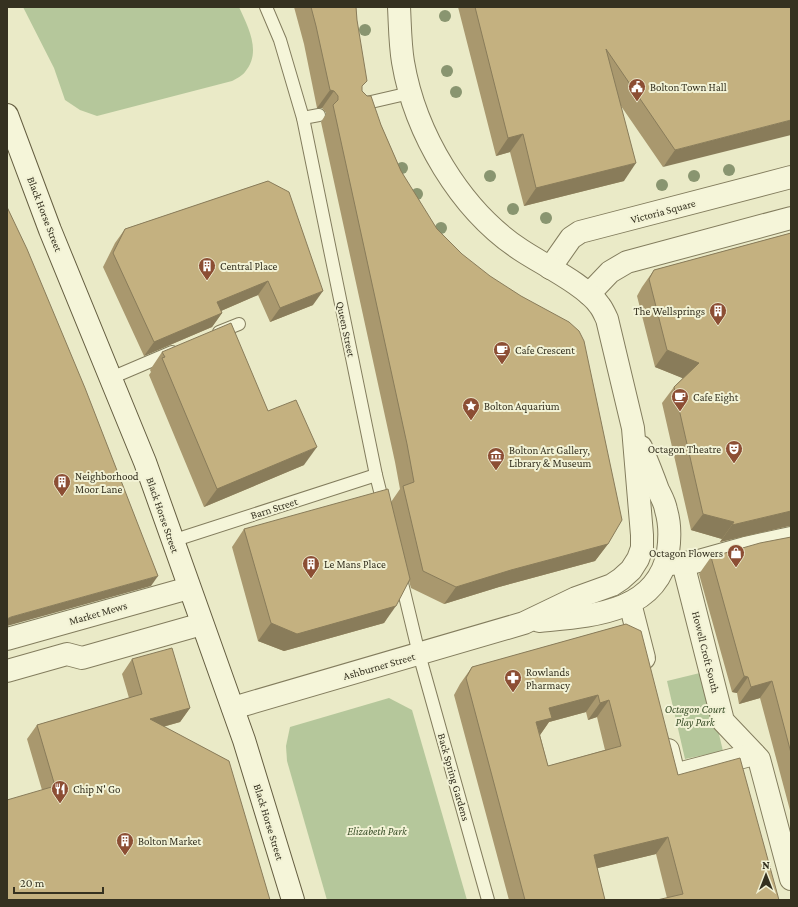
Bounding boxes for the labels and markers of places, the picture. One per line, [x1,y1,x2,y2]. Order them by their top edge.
public building icon: Bolton Town Hall [627,77,647,102]
place label: Bolton Town Hall [650,81,727,93]
building icon: Central Place [197,256,217,281]
place label: Central Place [220,260,278,272]
building icon: The Wellsprings [708,301,728,326]
place label: The Wellsprings [634,305,705,318]
cafe icon: Cafe Crescent [492,340,512,365]
place label: Cafe Crescent [515,344,575,356]
cafe icon: Cafe Eight [670,387,690,412]
place label: Cafe Eight [693,391,739,404]
place icon: Bolton Aquarium [461,396,481,421]
place label: Bolton Aquarium [484,400,560,413]
theatre icon: Octagon Theatre [724,439,744,464]
place label: Octagon Theatre [648,443,721,456]
place label: Bolton Art Gallery, Library & Museum [509,444,592,470]
museum icon: Bolton Art Gallery, Library & Museum [486,446,506,471]
place label: Neighborhood Moor Lane [75,470,139,495]
building icon: Neighborhood Moor Lane [52,472,72,497]
shop icon: Octagon Flowers [726,543,746,568]
place label: Octagon Flowers [649,547,723,560]
building icon: Le Mans Place [301,554,321,579]
place label: Le Mans Place [324,558,386,570]
place label: Rowlands Pharmacy [526,666,571,692]
pharmacy icon: Rowlands Pharmacy [503,668,523,693]
restaurant icon: Chip N' Go [50,779,70,804]
place label: Chip N' Go [73,783,121,796]
building icon: Bolton Market [115,831,135,856]
place label: Bolton Market [138,835,201,847]

